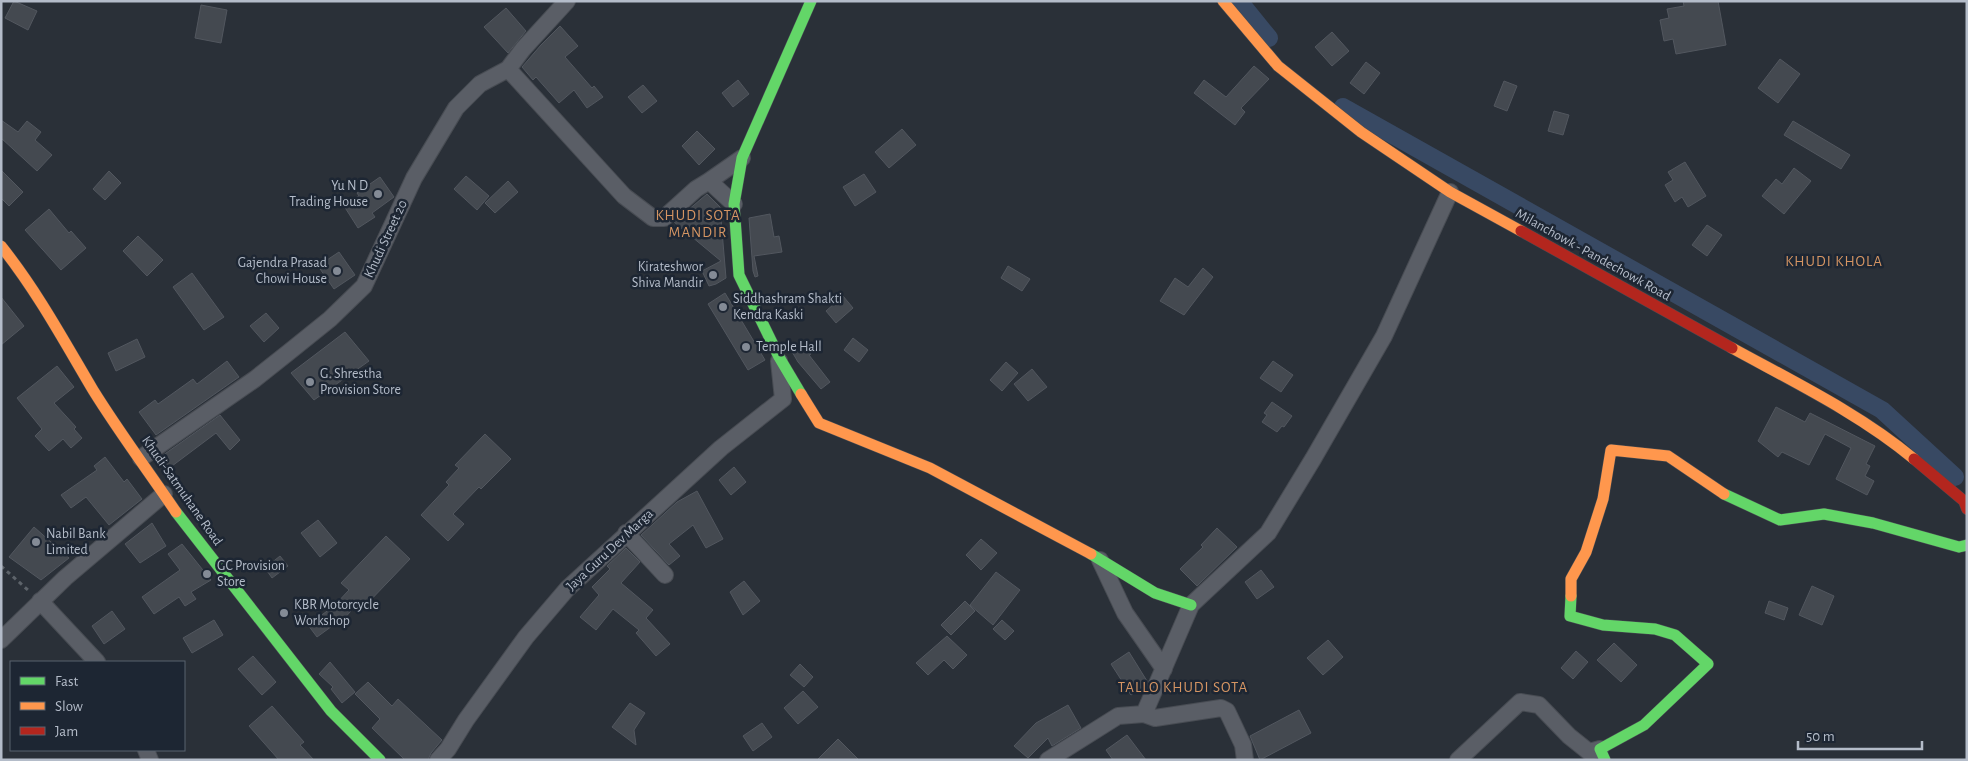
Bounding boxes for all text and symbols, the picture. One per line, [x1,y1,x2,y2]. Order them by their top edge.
place label: Yu N D Trading House [289,179,368,209]
marker: Yu N D Trading House [372,188,384,200]
street label: Khudi Street 20 [362,198,410,280]
street label: Milanchowk - Pandechowk Road [1513,206,1673,304]
district label: KHUDI SOTA MANDIR [655,208,741,240]
district label: KHUDI KHOLA [1785,254,1883,269]
place label: Gajendra Prasad Chowi House [238,256,327,286]
place label: Kirateshwor Shiva Mandir [632,260,703,290]
marker: Gajendra Prasad Chowi House [331,265,343,277]
marker: Kirateshwor Shiva Mandir [707,269,719,281]
place label: Siddhashram Shakti Kendra Kaski [733,292,842,322]
marker: Siddhashram Shakti Kendra Kaski [717,301,729,313]
place label: Temple Hall [756,340,822,354]
marker: Temple Hall [740,341,752,353]
place label: G. Shrestha Provision Store [320,367,401,397]
marker: G. Shrestha Provision Store [304,376,316,388]
street label: Khudi-Satmuhane Road [139,434,225,548]
street label: Jaya Guru Dev Marga [564,506,656,594]
place label: Nabil Bank Limited [46,527,106,557]
marker: Nabil Bank Limited [30,536,42,548]
place label: GC Provision Store [217,559,285,589]
marker: GC Provision Store [201,568,213,580]
place label: KBR Motorcycle Workshop [294,598,379,628]
marker: KBR Motorcycle Workshop [278,607,290,619]
legend [10,661,185,751]
text: Fast [55,674,79,689]
district label: TALLO KHUDI SOTA [1118,680,1248,695]
text: Slow [55,699,83,714]
scale bar [1798,718,1922,750]
text: Jam [55,724,78,739]
text: 50 m [1806,729,1835,744]

